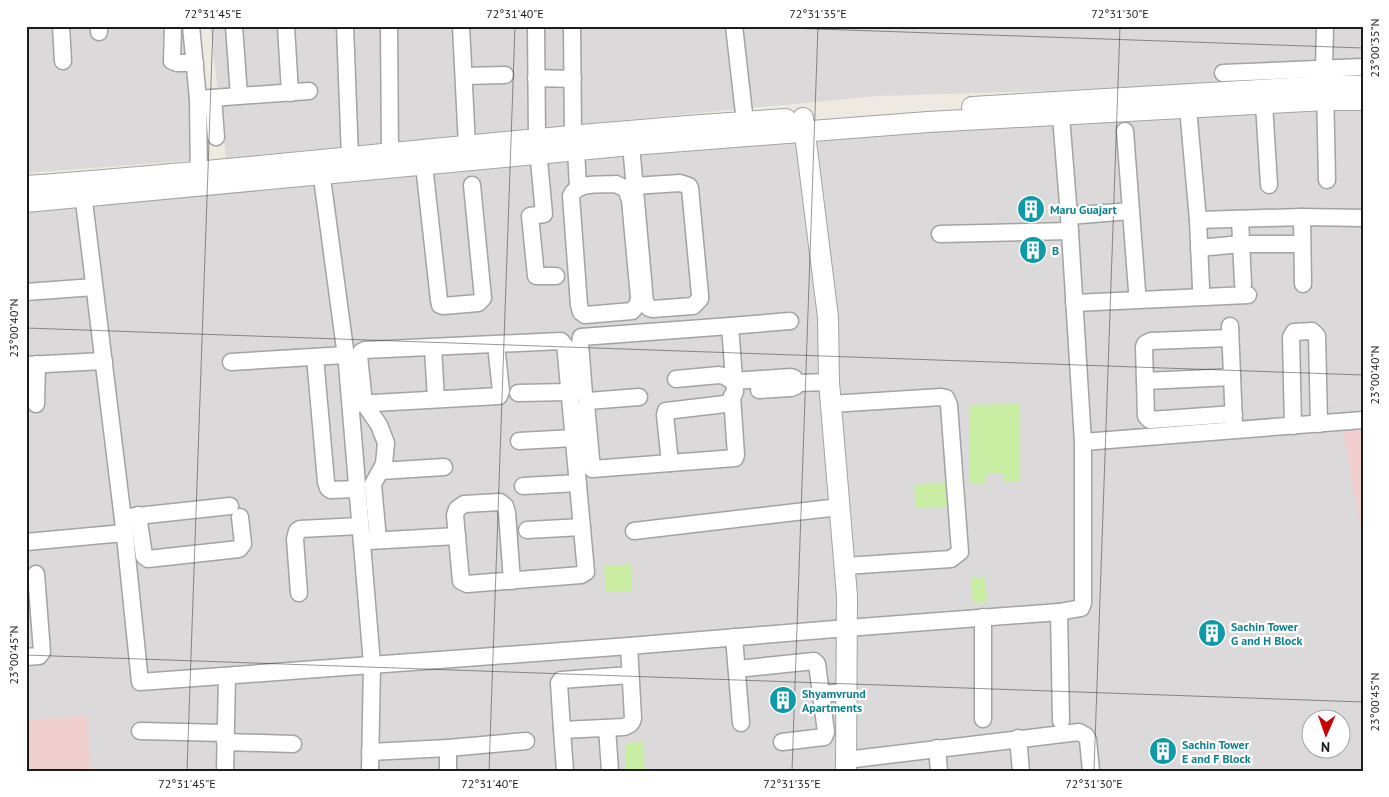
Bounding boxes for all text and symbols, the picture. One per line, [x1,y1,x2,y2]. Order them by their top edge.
text: 72°31'45"E [184,6,242,21]
text: 72°31'40"E [486,6,544,21]
text: 72°31'35"E [789,6,847,21]
text: 72°31'30"E [1091,6,1149,21]
text: 23°00'35"N [1367,18,1382,78]
building icon: Maru Guajart [1016,194,1046,224]
place label: Maru Guajart [1050,202,1118,217]
building icon: B [1018,235,1048,265]
place label: B [1052,243,1059,258]
text: 23°00'40"N [6,298,21,358]
text: 23°00'40"N [1367,345,1382,405]
building icon: Sachin Tower G and H Block [1197,618,1227,648]
place label: Sachin Tower G and H Block [1231,619,1302,648]
text: 23°00'45"N [6,625,21,685]
text: 23°00'45"N [1367,672,1382,732]
building icon: Shyamvrund Apartments [768,685,798,715]
place label: Shyamvrund Apartments [802,686,866,715]
north arrow [1302,710,1352,760]
building icon: Sachin Tower E and F Block [1148,736,1178,766]
place label: Sachin Tower E and F Block [1182,737,1251,766]
text: N [1321,738,1330,756]
text: 72°31'45"E [158,776,216,791]
text: 72°31'40"E [461,776,519,791]
text: 72°31'35"E [763,776,821,791]
text: 72°31'30"E [1065,776,1123,791]

